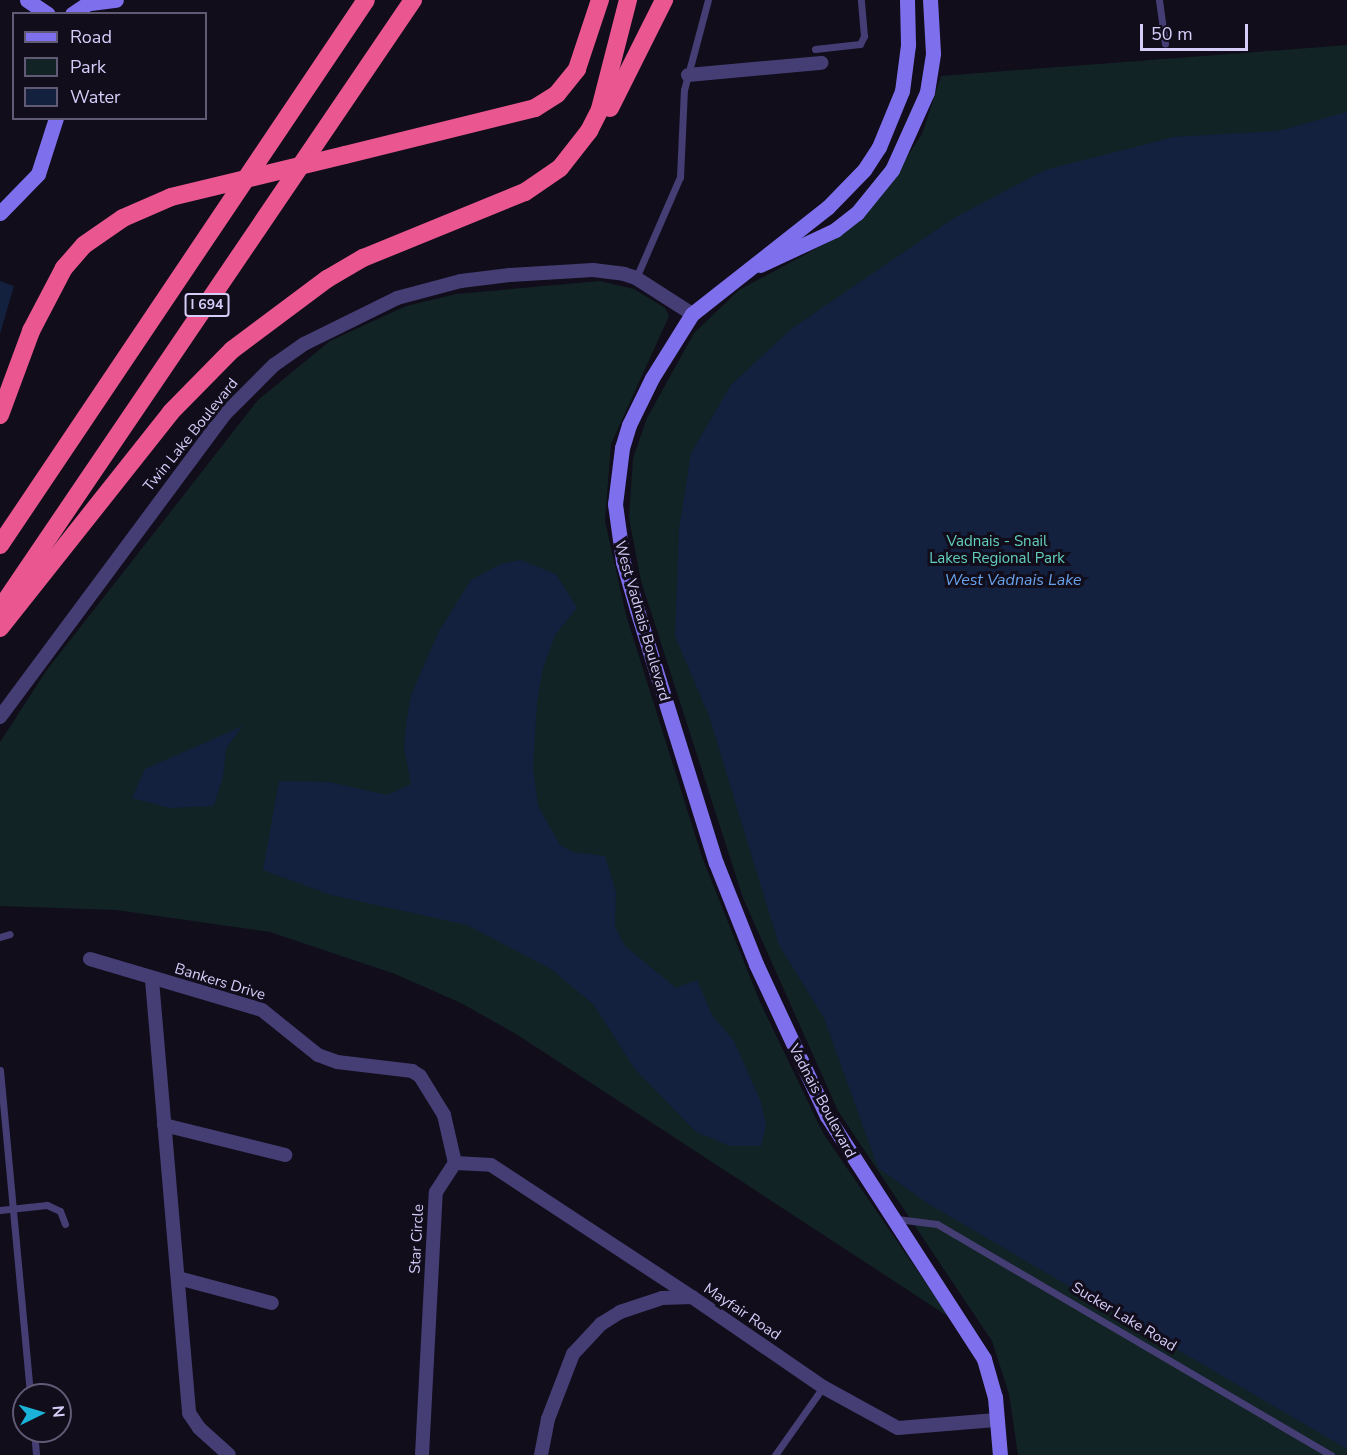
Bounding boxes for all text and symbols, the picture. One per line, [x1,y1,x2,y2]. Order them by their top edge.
legend [12,12,207,120]
scale bar [1143,12,1251,50]
text: 50 m [1151,22,1193,46]
text: Road [70,25,112,49]
text: Park [70,55,106,79]
text: Water [70,85,121,109]
road number: I 694 [184,294,230,316]
street label: Twin Lake Boulevard [140,375,242,495]
park label: Vadnais - Snail Lakes Regional Park [929,532,1065,567]
street label: West Vadnais Boulevard [611,539,673,703]
water label: West Vadnais Lake [945,570,1081,590]
street label: Bankers Drive [172,960,268,1004]
street label: Vadnais Boulevard [785,1041,859,1161]
street label: Star Circle [406,1204,428,1274]
street label: Sucker Lake Road [1068,1279,1180,1355]
street label: Mayfair Road [700,1280,784,1344]
north arrow [12,1383,72,1443]
text: N [46,1405,69,1419]

